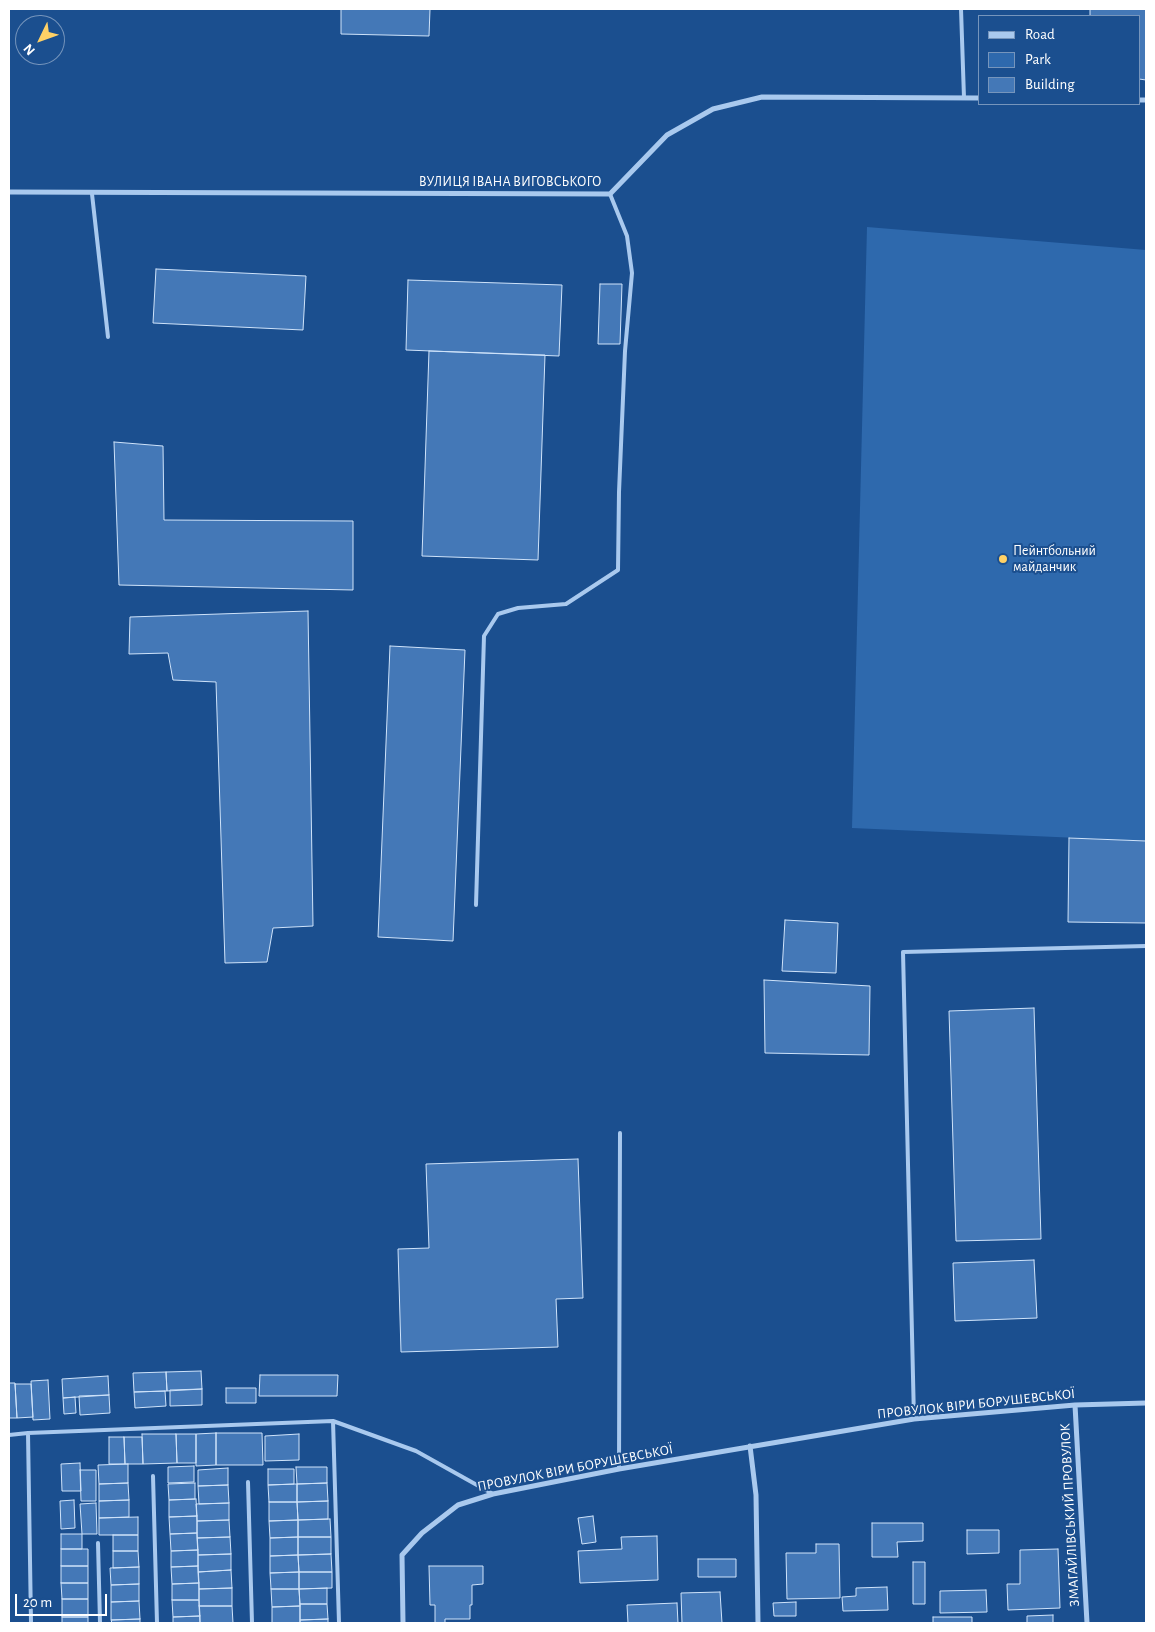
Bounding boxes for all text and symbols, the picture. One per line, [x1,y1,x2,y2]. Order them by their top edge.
north arrow [15,15,65,65]
legend [978,15,1140,105]
text: Road [1025,27,1055,42]
text: N [21,41,38,58]
text: Park [1025,52,1051,67]
text: Building [1025,77,1075,92]
street label: ВУЛИЦЯ ІВАНА ВИГОВСЬКОГО [419,174,601,190]
place label: Пейнтбольний майданчик [1013,543,1096,576]
marker: Пейнтбольний майданчик [997,553,1009,565]
street label: ПРОВУЛОК ВІРИ БОРУШЕВСЬКОЇ [876,1385,1076,1423]
street label: ЗМАГАЙЛІВСЬКИЙ ПРОВУЛОК [1057,1423,1083,1607]
street label: ПРОВУЛОК ВІРИ БОРУШЕВСЬКОЇ [476,1441,674,1495]
scale bar [18,1584,110,1616]
text: 20 m [23,1595,52,1610]

